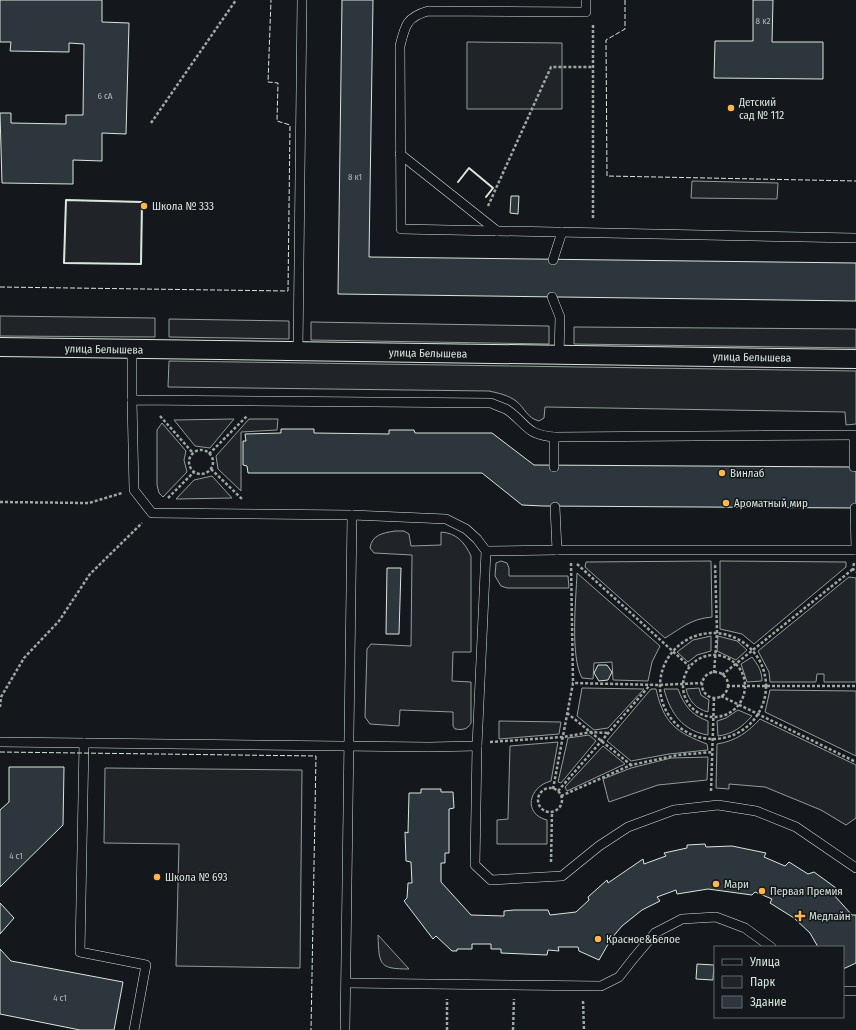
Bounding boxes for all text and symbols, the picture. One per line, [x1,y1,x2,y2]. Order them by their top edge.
house number: 8 к2 [756,16,770,26]
house number: 6 сА [97,91,113,101]
place label: Детский сад № 112 [738,96,784,122]
marker: Детский сад № 112 [726,103,736,113]
house number: 8 к1 [348,172,362,182]
place label: Школа № 333 [152,200,214,213]
marker: Школа № 333 [139,201,149,211]
street label: улица Белышева [65,342,143,357]
street label: улица Белышева [389,346,467,361]
street label: улица Белышева [713,350,791,365]
place label: Винлаб [730,467,765,480]
marker: Винлаб [717,468,727,478]
place label: Ароматный мир [734,497,808,510]
marker: Ароматный мир [721,498,731,508]
house number: 4 с1 [9,851,23,861]
place label: Школа № 693 [165,871,228,884]
marker: Школа № 693 [152,872,162,882]
place label: Мари [724,878,749,891]
marker: Мари [711,879,721,889]
place label: Первая Премия [770,885,843,898]
marker: Первая Премия [757,886,767,896]
marker: Медлайн [794,910,806,922]
place label: Медлайн [809,910,851,923]
place label: Красное&Белое [606,933,680,946]
marker: Красное&Белое [593,934,603,944]
legend [714,946,844,1018]
text: Улица [749,955,780,969]
text: Парк [750,975,776,989]
house number: 4 с1 [53,993,67,1003]
text: Здание [750,995,786,1009]

